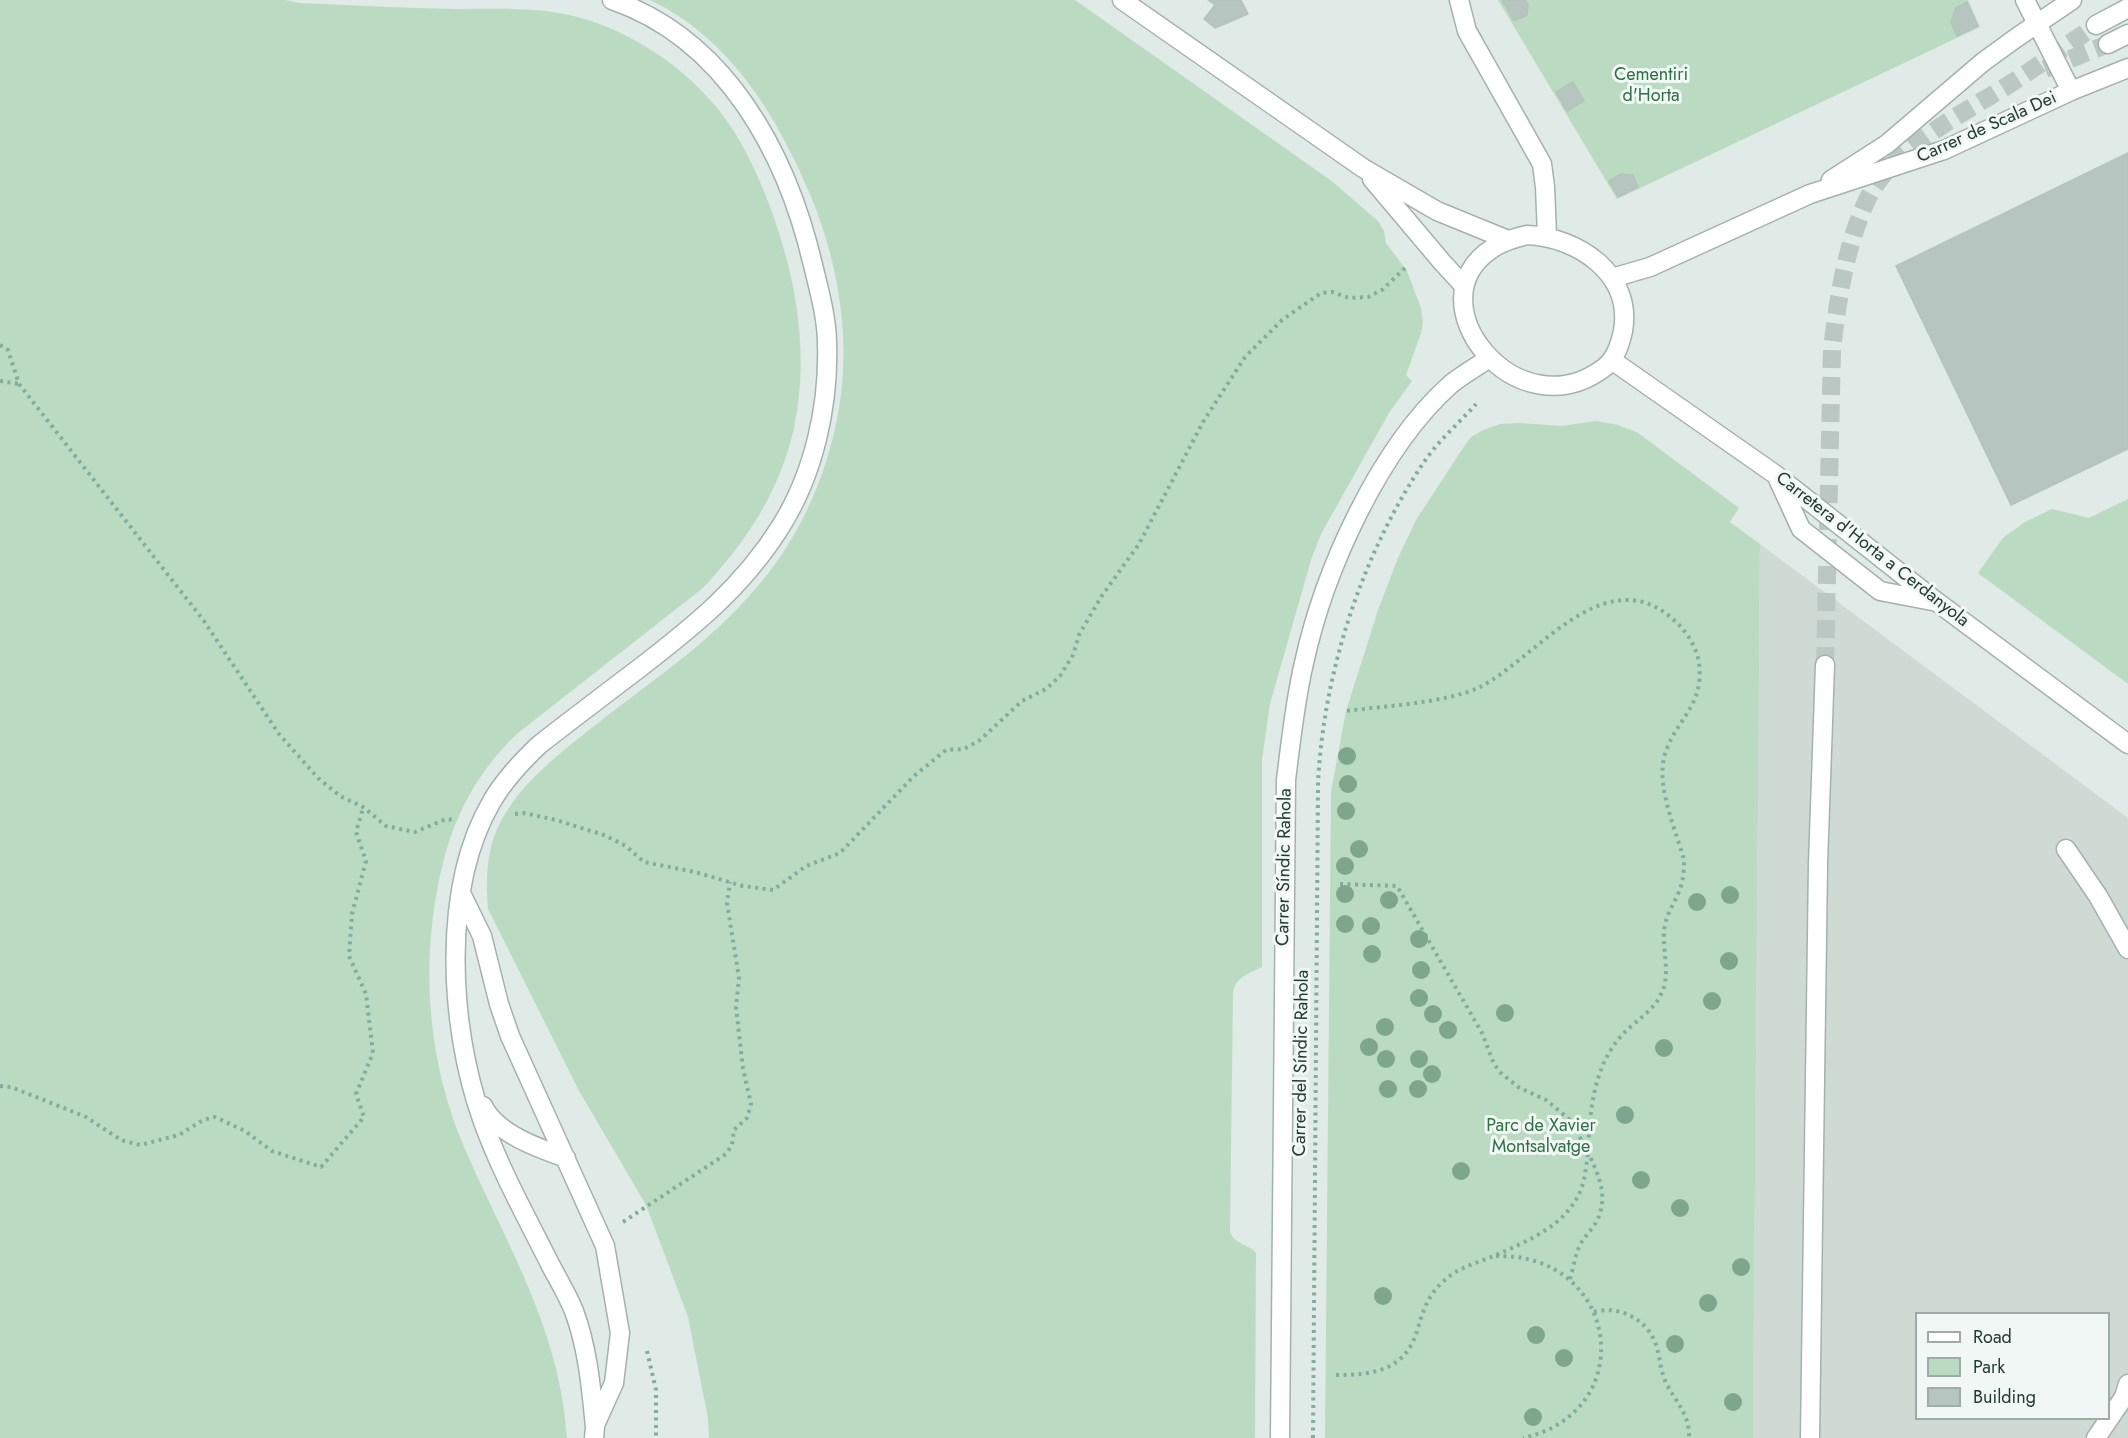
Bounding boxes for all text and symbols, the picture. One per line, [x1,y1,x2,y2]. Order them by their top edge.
park label: Cementiri d'Horta [1614,65,1688,107]
street label: Carrer de Scala Dei [1914,88,2060,168]
street label: Carretera d'Horta a Cerdanyola [1771,468,1973,632]
street label: Carrer Síndic Rahola [1273,788,1297,946]
street label: Carrer del Síndic Rahola [1290,969,1314,1157]
park label: Parc de Xavier Montsalvatge [1486,1116,1596,1158]
legend [1915,1312,2110,1420]
text: Road [1973,1324,2012,1350]
text: Park [1973,1354,2005,1380]
text: Building [1973,1384,2036,1410]

